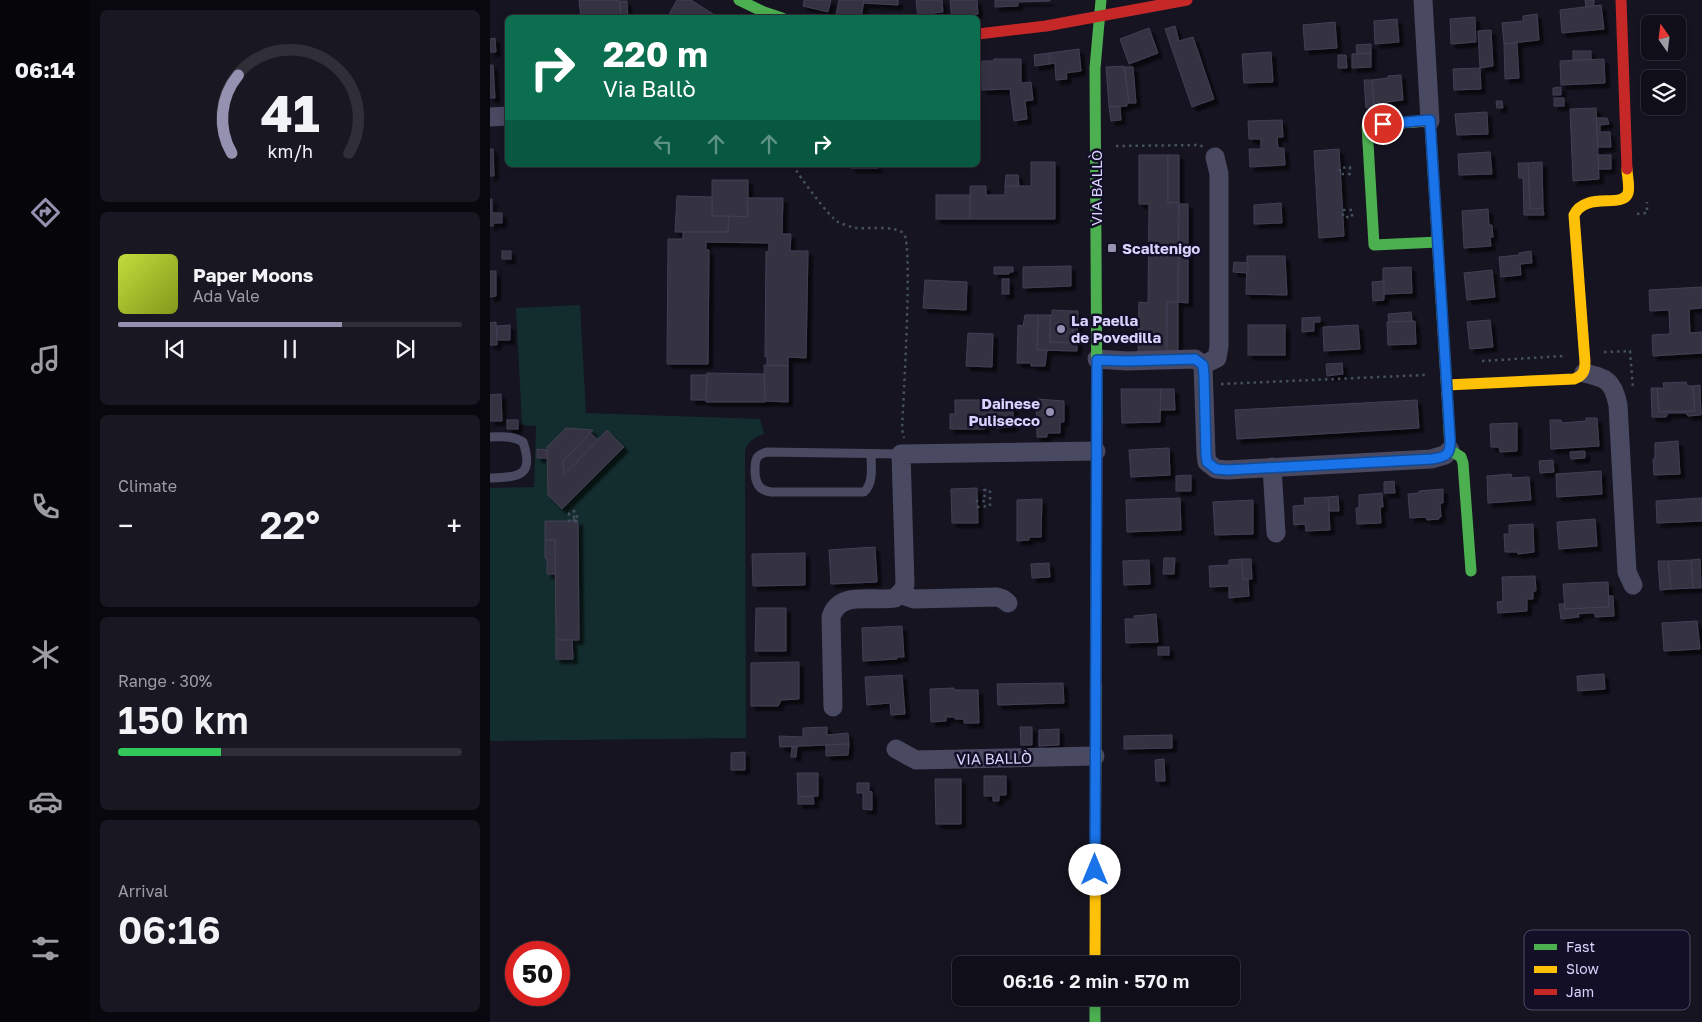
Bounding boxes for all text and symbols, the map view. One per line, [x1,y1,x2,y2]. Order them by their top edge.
north arrow [1641,15,1686,60]
map controls [1641,15,1686,115]
text: 220 m [603,33,708,75]
icon: right [520,35,585,100]
text: 06:14 [15,56,75,83]
button: layers [1641,70,1686,115]
text: Via Ballò [603,75,696,102]
text: 41 [260,81,320,143]
pin [1362,103,1404,145]
icon: arrive [1369,110,1397,138]
icon: left [649,130,677,158]
icon: ahead [702,130,730,158]
icon: ahead [755,130,783,158]
icon: right [808,130,836,158]
text: km/h [267,140,313,162]
street label: VIA BALLÒ [1087,150,1105,226]
icon: directions [28,195,63,230]
place label: Scaltenigo [1122,239,1200,257]
marker: Scaltenigo [1106,242,1118,254]
text: Paper Moons [193,263,313,286]
text: Ada Vale [193,286,259,306]
place label: La Paella de Povedilla [1071,311,1161,346]
marker: La Paella de Povedilla [1055,323,1067,335]
icon: previous [161,335,189,363]
icon: pause [276,335,304,363]
icon: next [391,335,419,363]
icon: music [28,342,63,377]
place label: Dainese Pulisecco [968,394,1040,429]
marker: Dainese Pulisecco [1044,406,1056,418]
text: Climate [118,476,177,496]
icon: phone [28,489,63,524]
text: 22° [260,502,320,547]
text: − [118,509,133,542]
text: + [447,509,462,542]
icon: climate [28,637,63,672]
text: Range · 30% [118,671,212,691]
text: 150 km [118,697,249,742]
street label: VIA BALLÒ [956,748,1032,768]
icon: car [28,784,63,819]
position arrow [1068,843,1120,895]
text: Arrival [118,881,168,901]
text: 06:16 [118,907,221,952]
legend [1524,930,1690,1010]
icon: filters [28,931,63,966]
text: Fast [1566,938,1595,955]
speed limit sign: 50 [505,941,570,1006]
text: Slow [1566,960,1599,977]
text: 06:16 · 2 min · 570 m [1003,969,1189,992]
text: Jam [1566,983,1594,1000]

